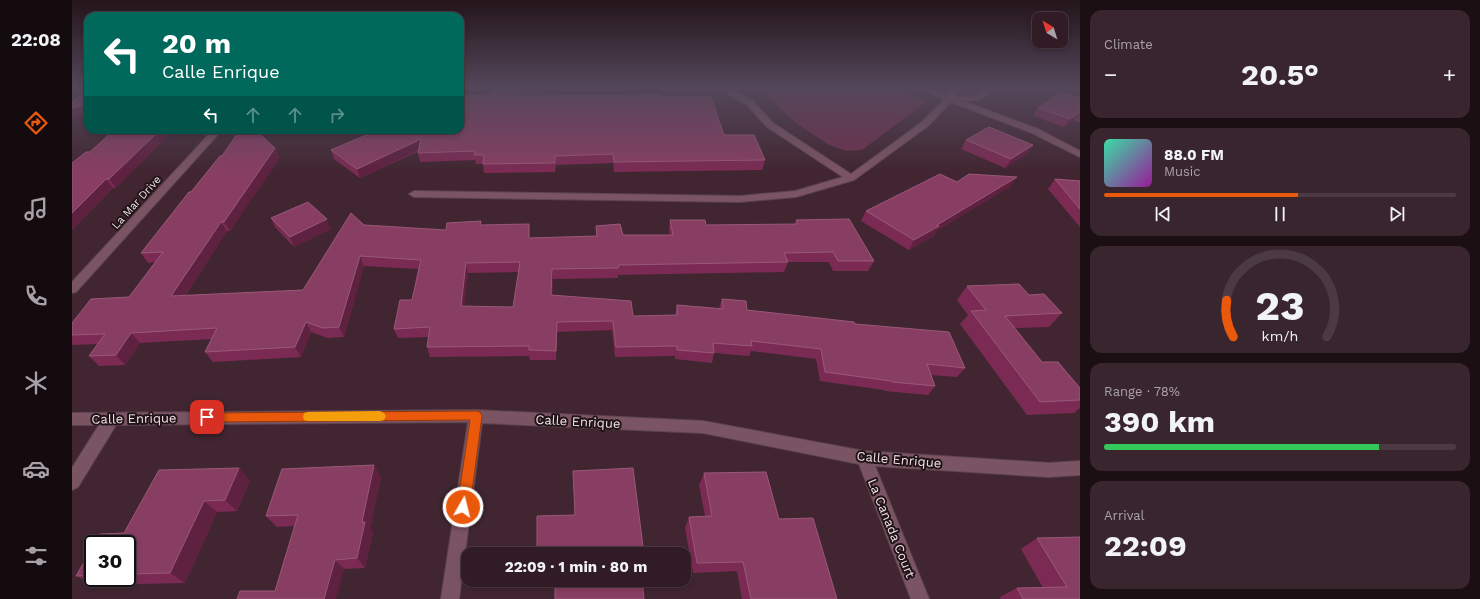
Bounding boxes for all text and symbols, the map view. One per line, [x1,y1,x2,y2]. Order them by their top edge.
north arrow [1032,12,1068,48]
map controls [1032,12,1068,48]
text: 20 m [162,27,231,60]
icon: left [96,28,148,80]
text: 22:08 [11,29,61,50]
text: Climate [1104,37,1153,52]
text: 20.5° [1241,57,1319,92]
text: Calle Enrique [162,61,280,82]
text: − [1104,62,1117,87]
text: + [1443,62,1456,87]
icon: left [200,104,222,126]
icon: ahead [242,104,264,126]
icon: ahead [284,104,306,126]
icon: right [326,104,348,126]
icon: directions [22,109,50,137]
text: 88.0 FM [1164,146,1224,164]
text: Music [1164,164,1201,179]
street label: La Mar Drive [109,173,164,232]
icon: music [22,195,50,223]
icon: previous [1152,203,1174,225]
icon: pause [1269,203,1291,225]
icon: next [1386,203,1408,225]
text: 23 [1255,281,1305,330]
icon: phone [22,282,50,310]
text: km/h [1262,328,1298,344]
icon: climate [22,369,50,397]
text: Range · 78% [1104,384,1180,399]
pin [190,400,224,434]
text: 390 km [1104,404,1215,439]
icon: arrive [196,406,218,428]
street label: Calle Enrique [91,410,177,427]
street label: Calle Enrique [535,412,621,431]
street label: Calle Enrique [856,448,942,471]
icon: car [22,455,50,483]
street label: La Canada Court [865,476,918,581]
position arrow [442,486,484,528]
text: Arrival [1104,508,1145,523]
text: 22:09 [1104,528,1187,563]
speed limit sign: 30 [84,535,136,587]
icon: filters [22,542,50,570]
text: 22:09 · 1 min · 80 m [505,558,647,576]

